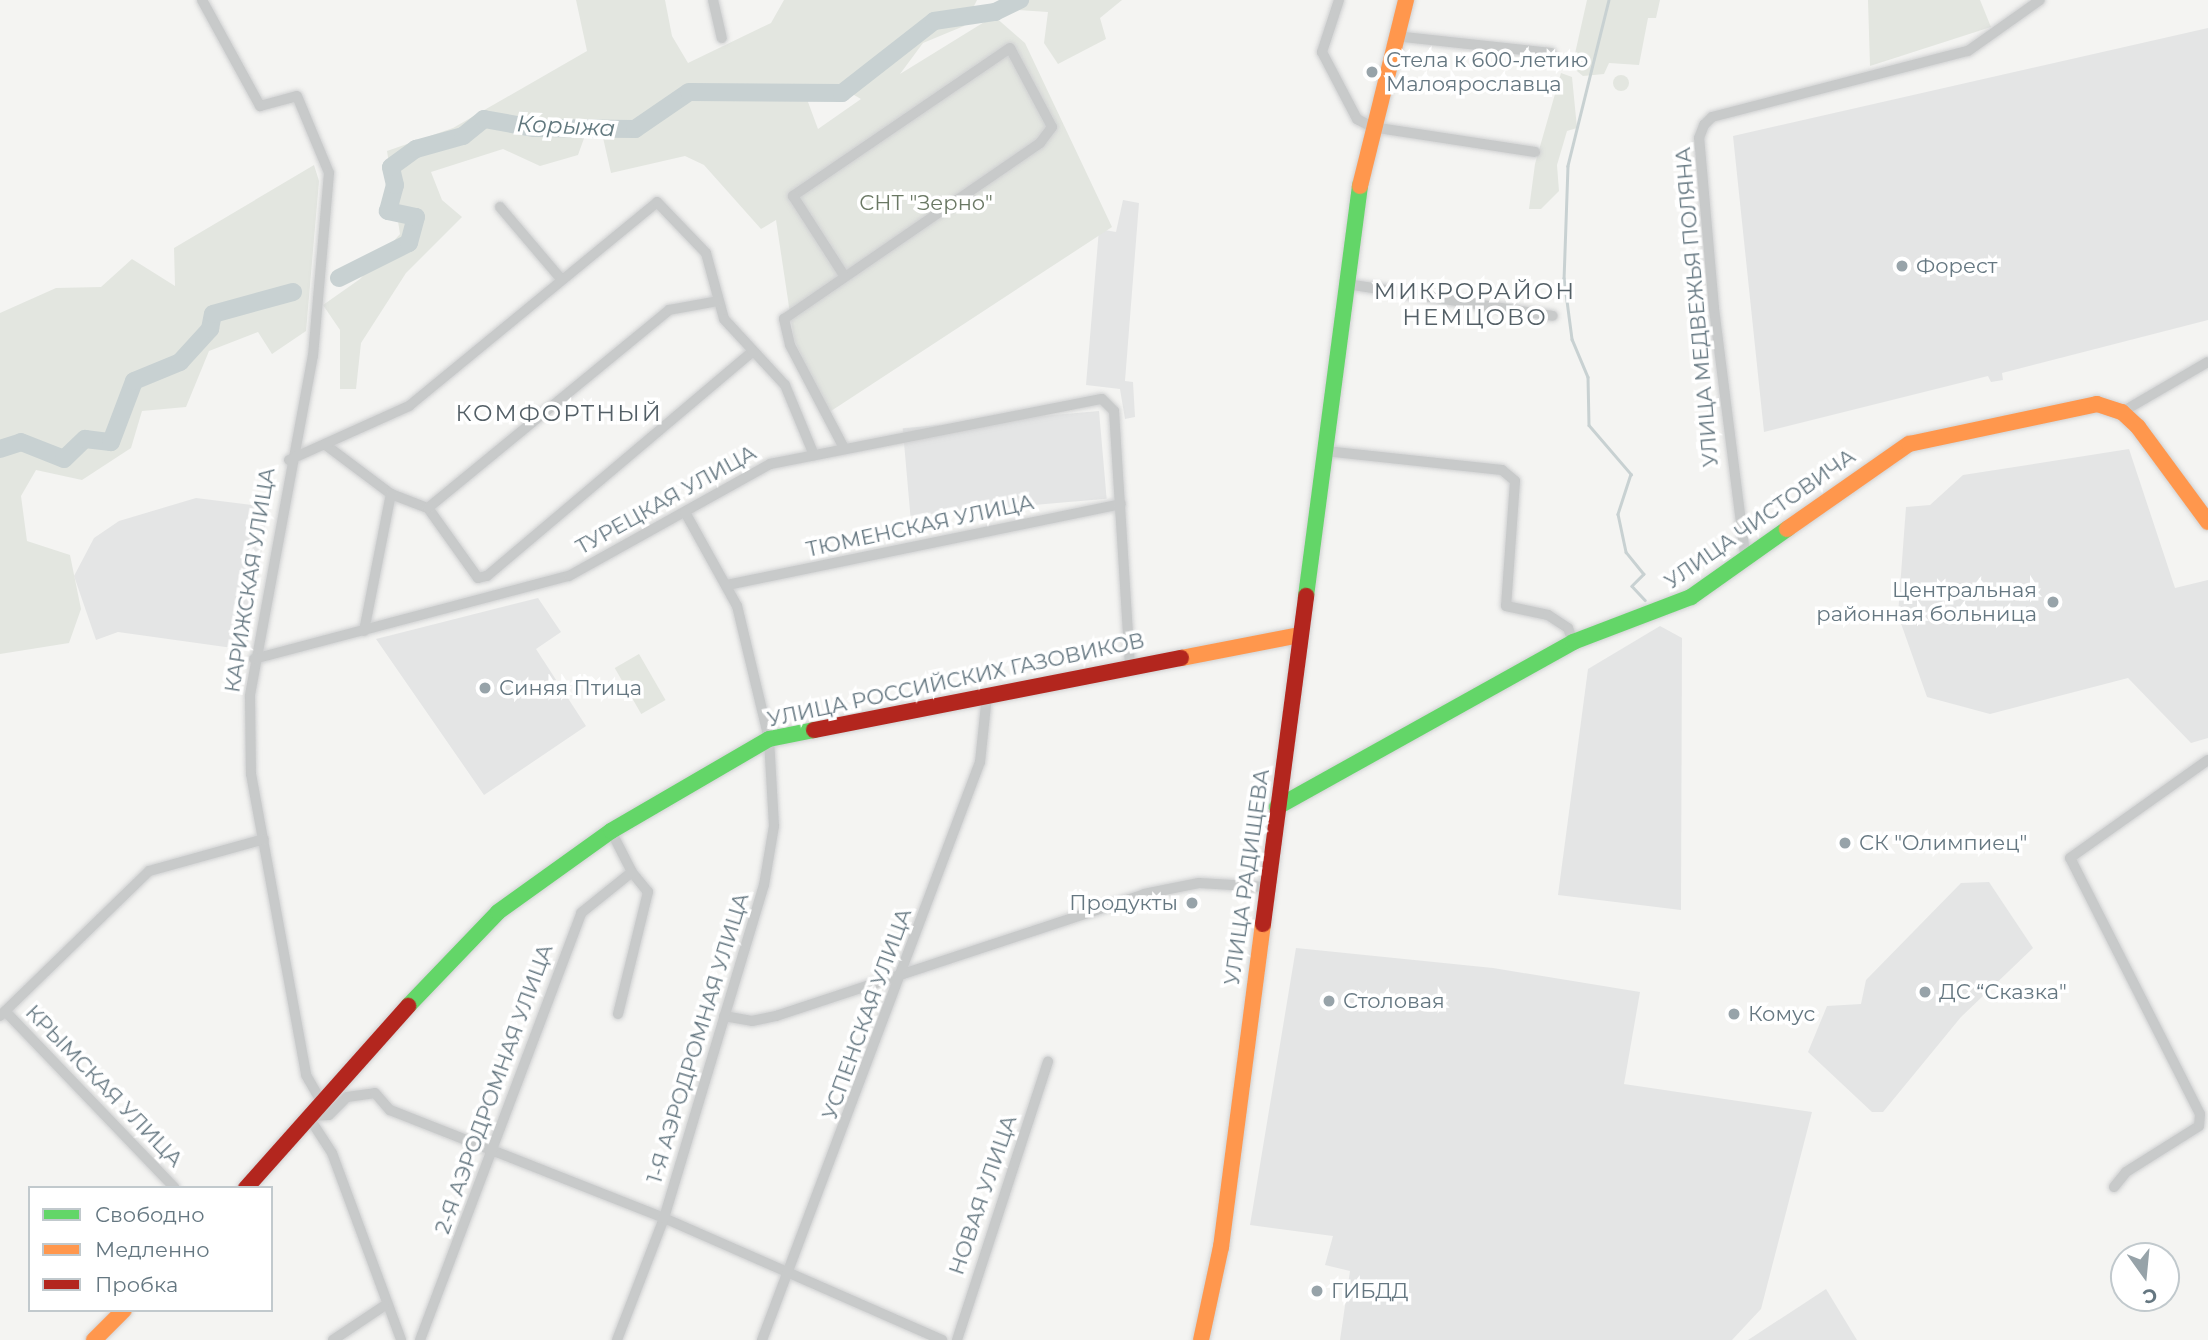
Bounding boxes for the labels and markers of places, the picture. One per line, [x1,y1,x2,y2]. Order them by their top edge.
place label: Стела к 600-летию Малоярославца [1386,47,1588,97]
marker: Стела к 600-летию Малоярославца [1364,64,1380,80]
place label: Форест [1916,253,1998,279]
marker: Форест [1894,258,1910,274]
place label: Центральная районная больница [1816,577,2037,627]
marker: Центральная районная больница [2043,592,2063,612]
place label: Синяя Птица [499,675,642,701]
marker: Синяя Птица [477,680,493,696]
place label: СК "Олимпиец" [1859,830,2027,856]
marker: СК "Олимпиец" [1837,835,1853,851]
place label: Продукты [1069,890,1178,916]
marker: Продукты [1184,895,1200,911]
place label: ДС “Сказка" [1939,979,2067,1005]
marker: ДС “Сказка" [1917,984,1933,1000]
place label: Столовая [1343,988,1445,1014]
marker: Столовая [1321,993,1337,1009]
place label: Комус [1748,1001,1815,1027]
marker: Комус [1726,1006,1742,1022]
place label: ГИБДД [1331,1278,1409,1304]
marker: ГИБДД [1309,1283,1325,1299]

